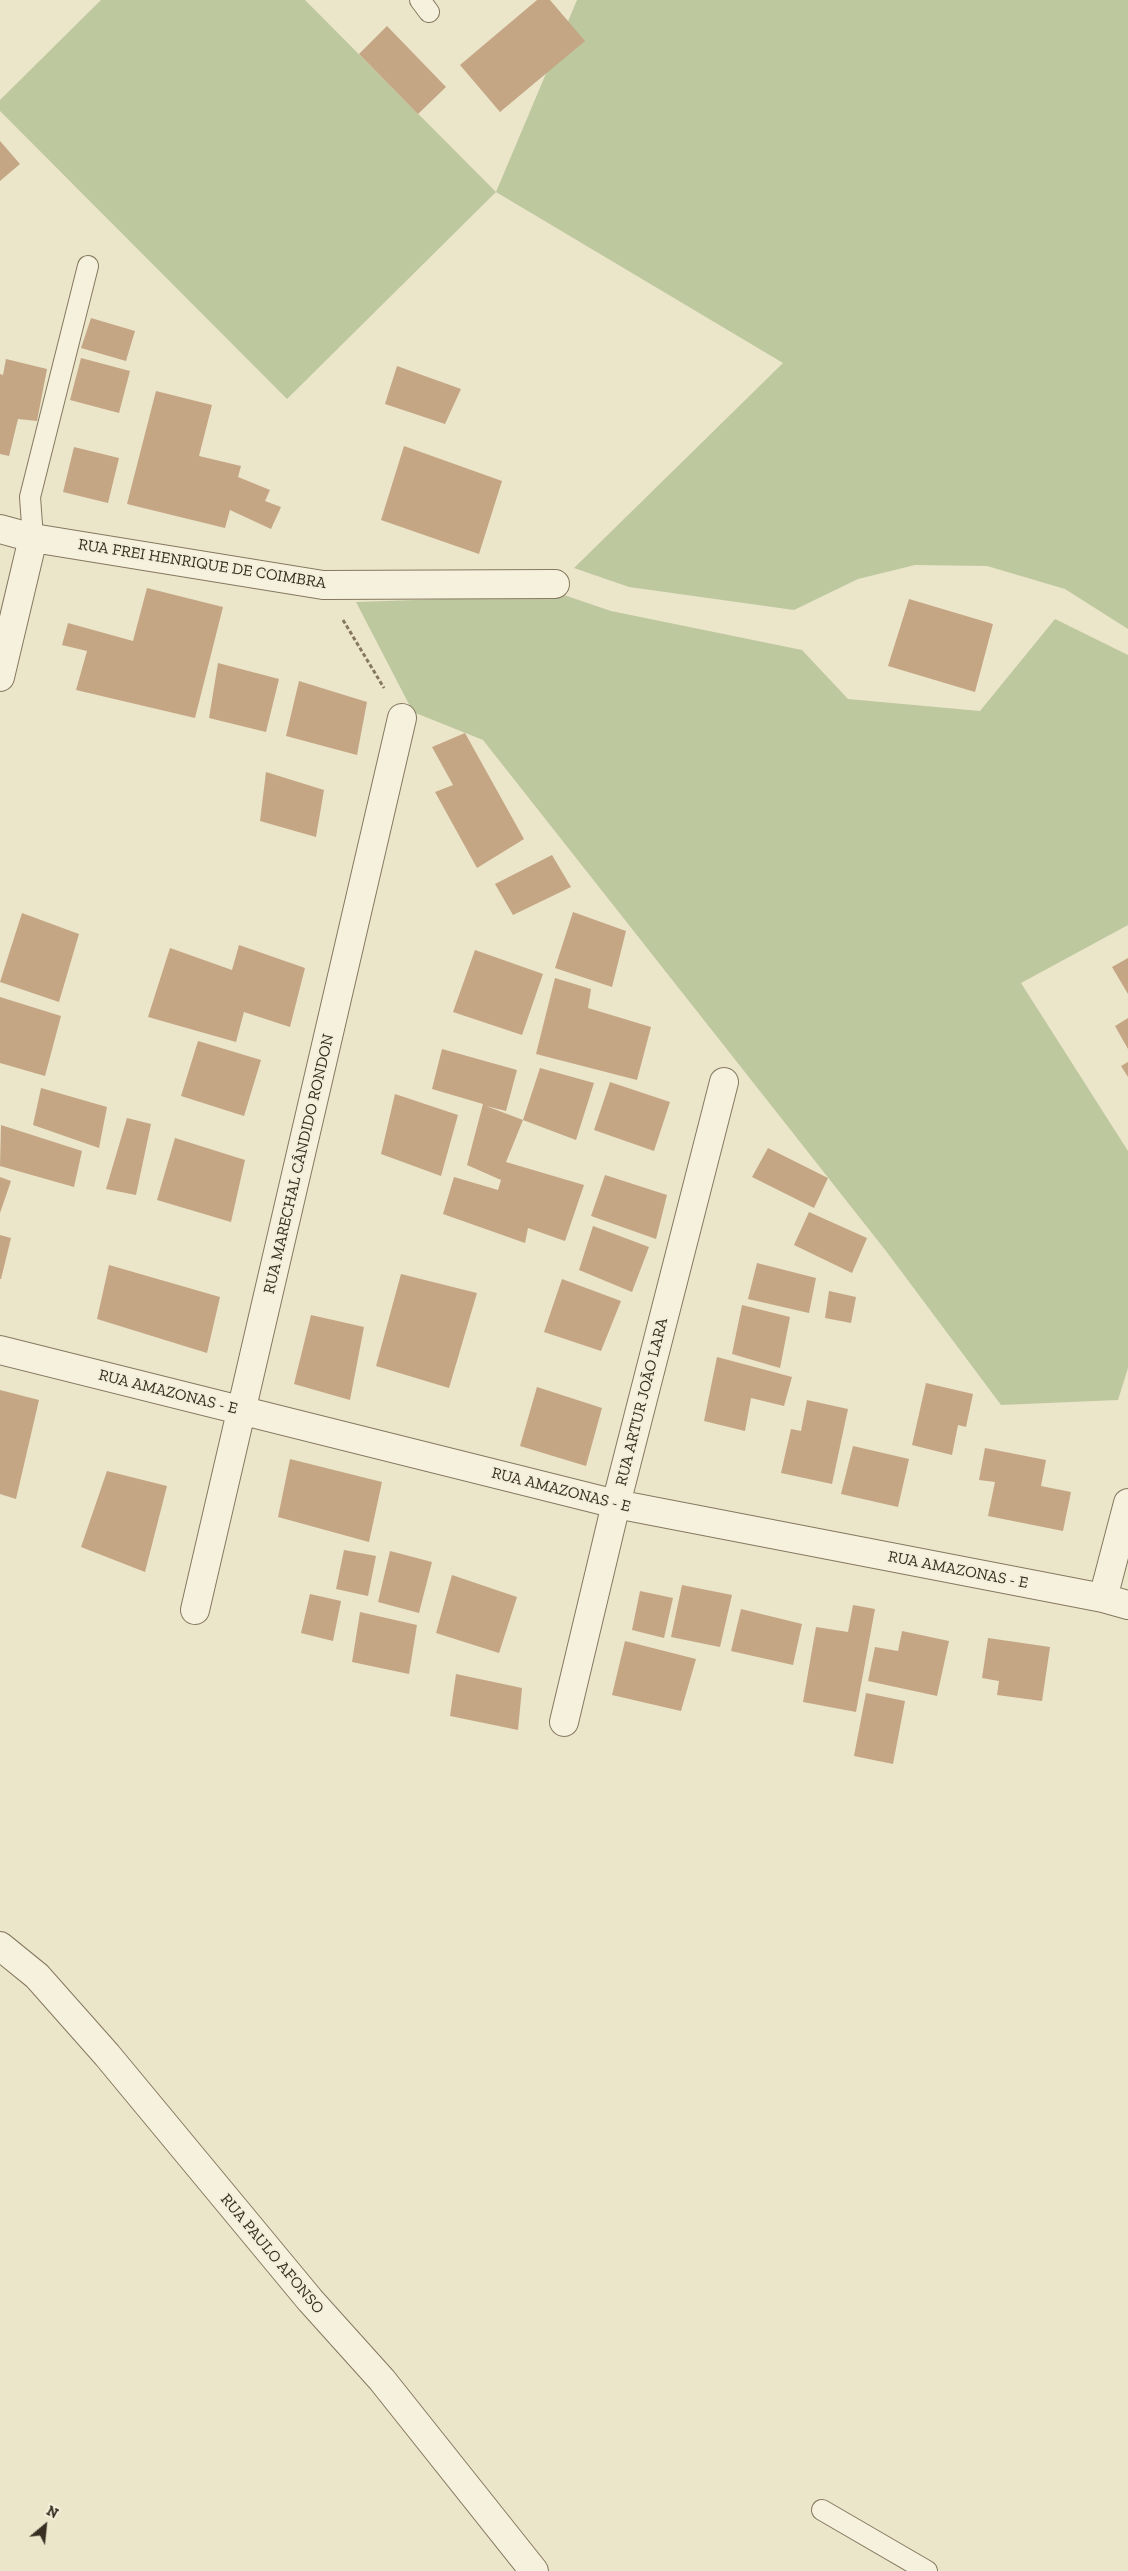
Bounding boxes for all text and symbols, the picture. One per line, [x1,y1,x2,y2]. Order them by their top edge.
street label: RUA FREI HENRIQUE DE COIMBRA [77,535,327,593]
street label: RUA MARECHAL CÂNDIDO RONDON [260,1032,338,1296]
street label: RUA ARTUR JOÃO LARA [612,1316,672,1488]
street label: RUA AMAZONAS - E [97,1365,239,1419]
street label: RUA AMAZONAS - E [490,1463,632,1517]
street label: RUA AMAZONAS - E [886,1547,1030,1593]
street label: RUA PAULO AFONSO [216,2190,328,2318]
north arrow [20,2501,70,2551]
text: N [44,2502,61,2522]

